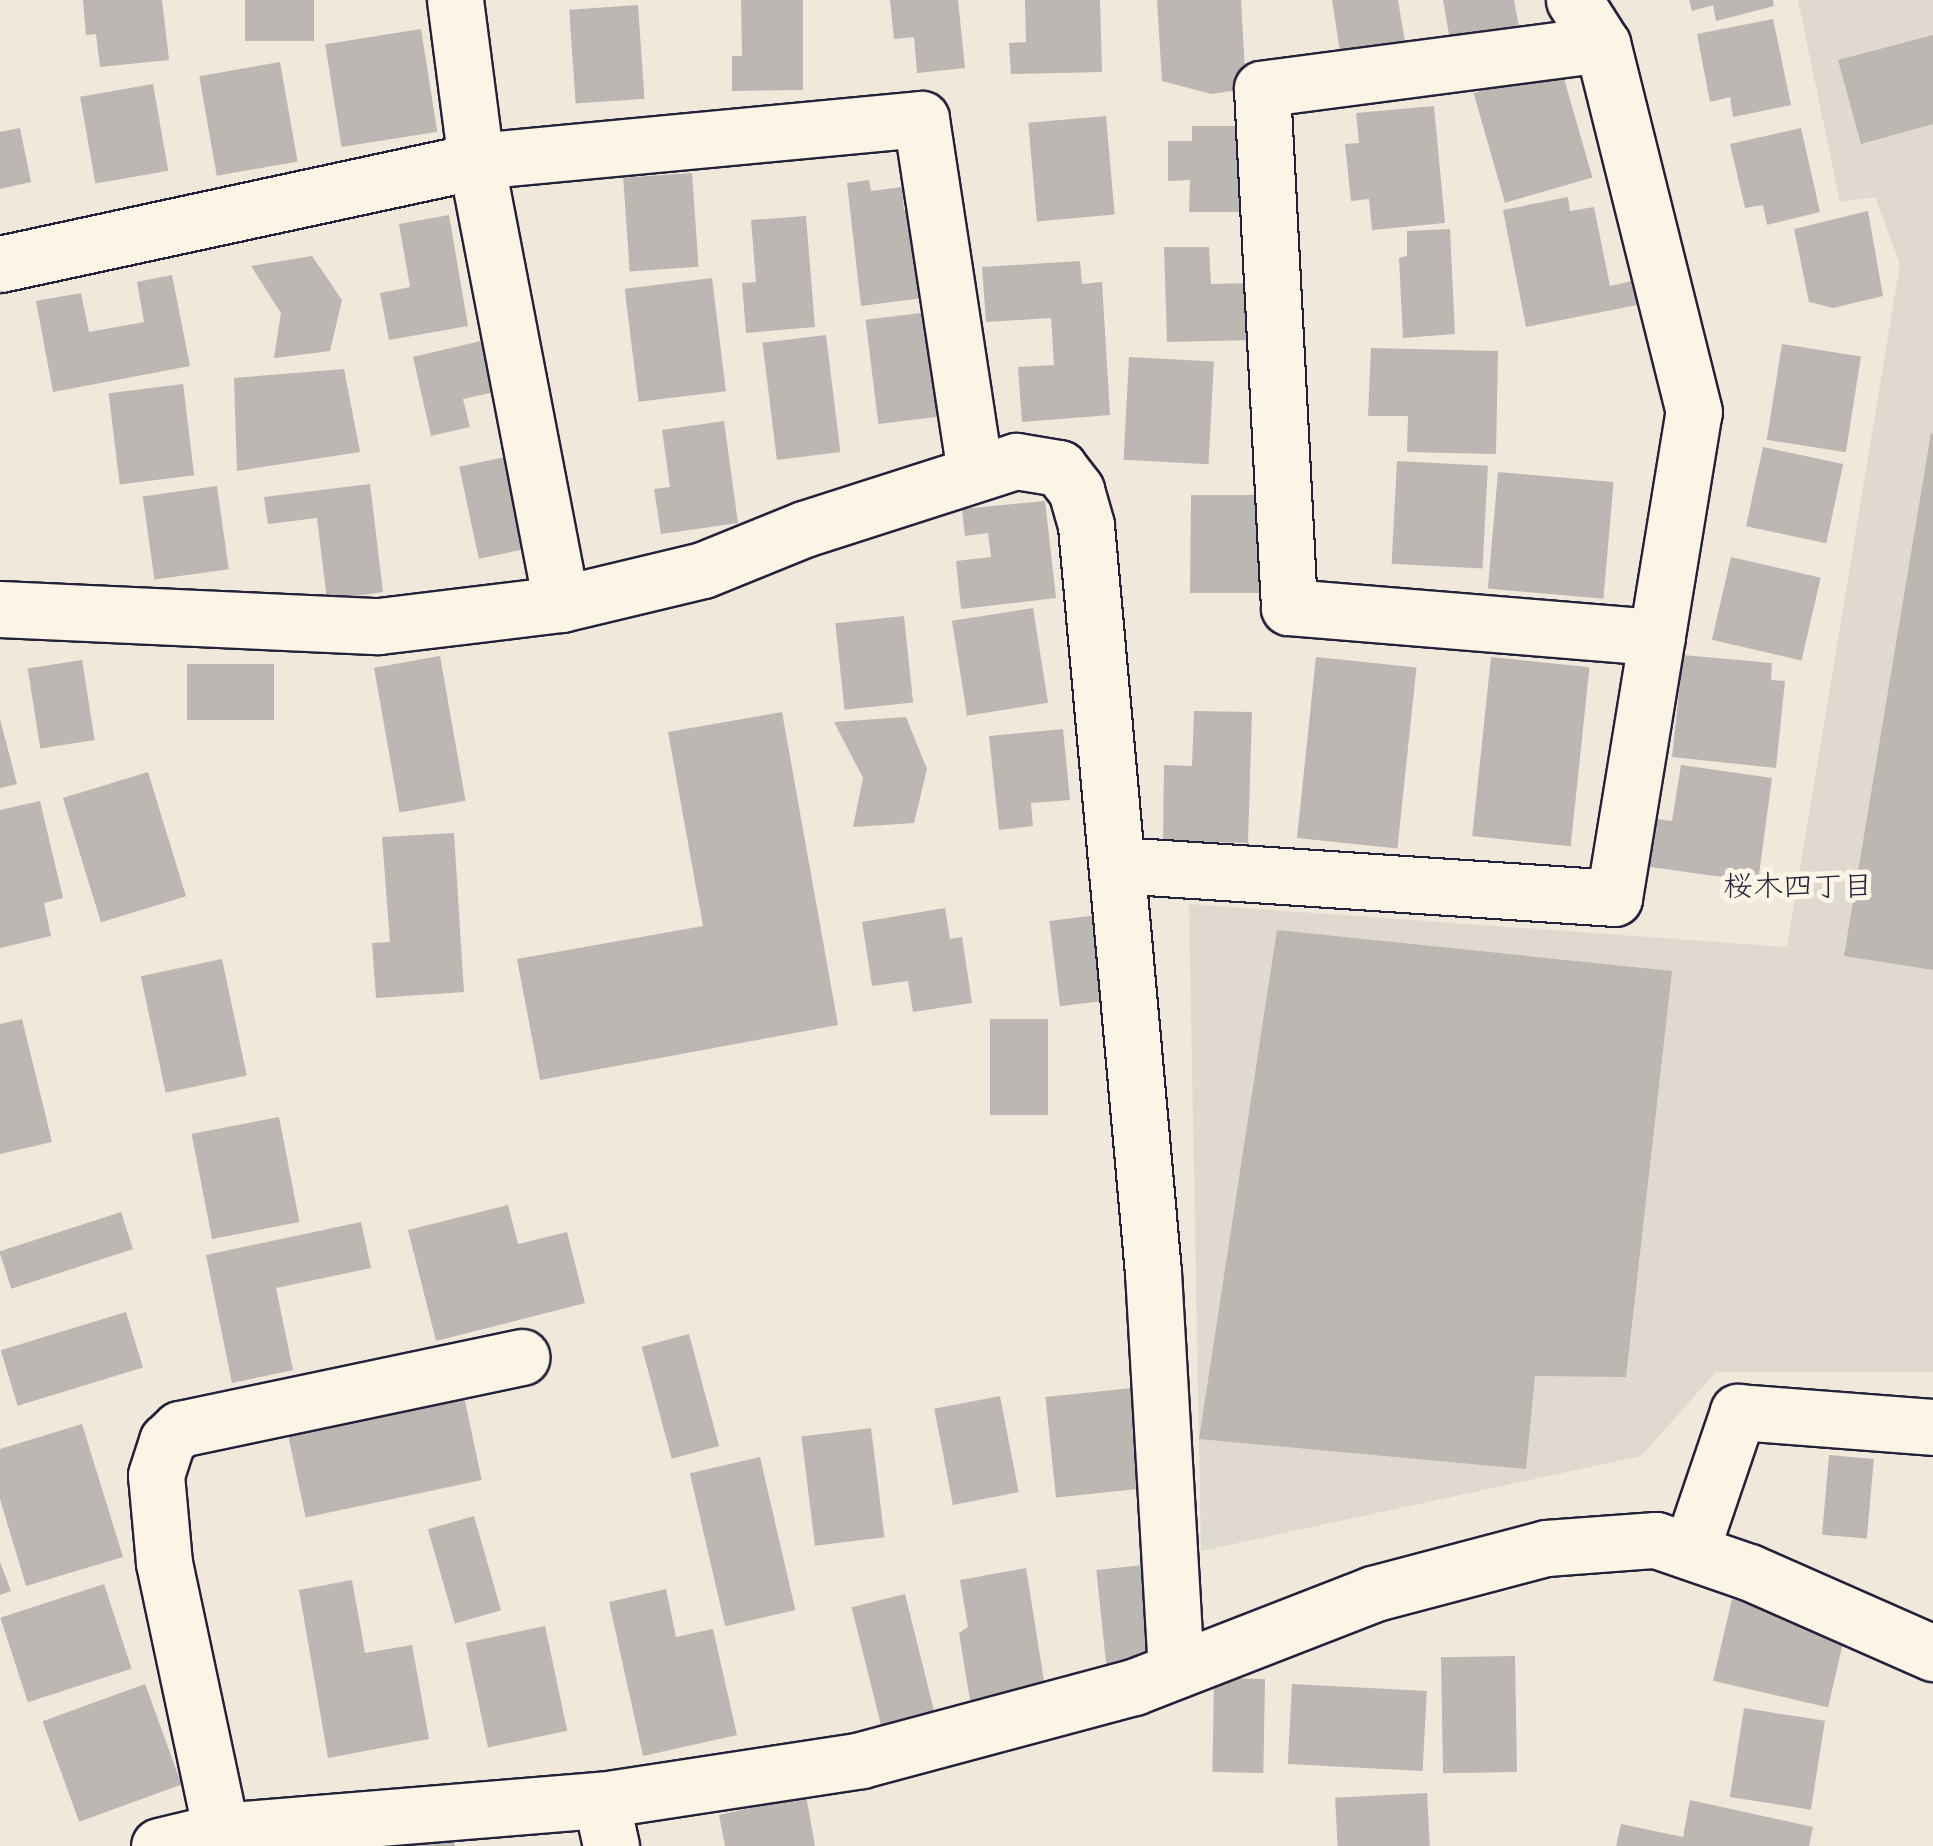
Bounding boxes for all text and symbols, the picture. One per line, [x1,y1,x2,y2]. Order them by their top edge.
district label: 桜木四丁目 [1723,867,1873,903]

